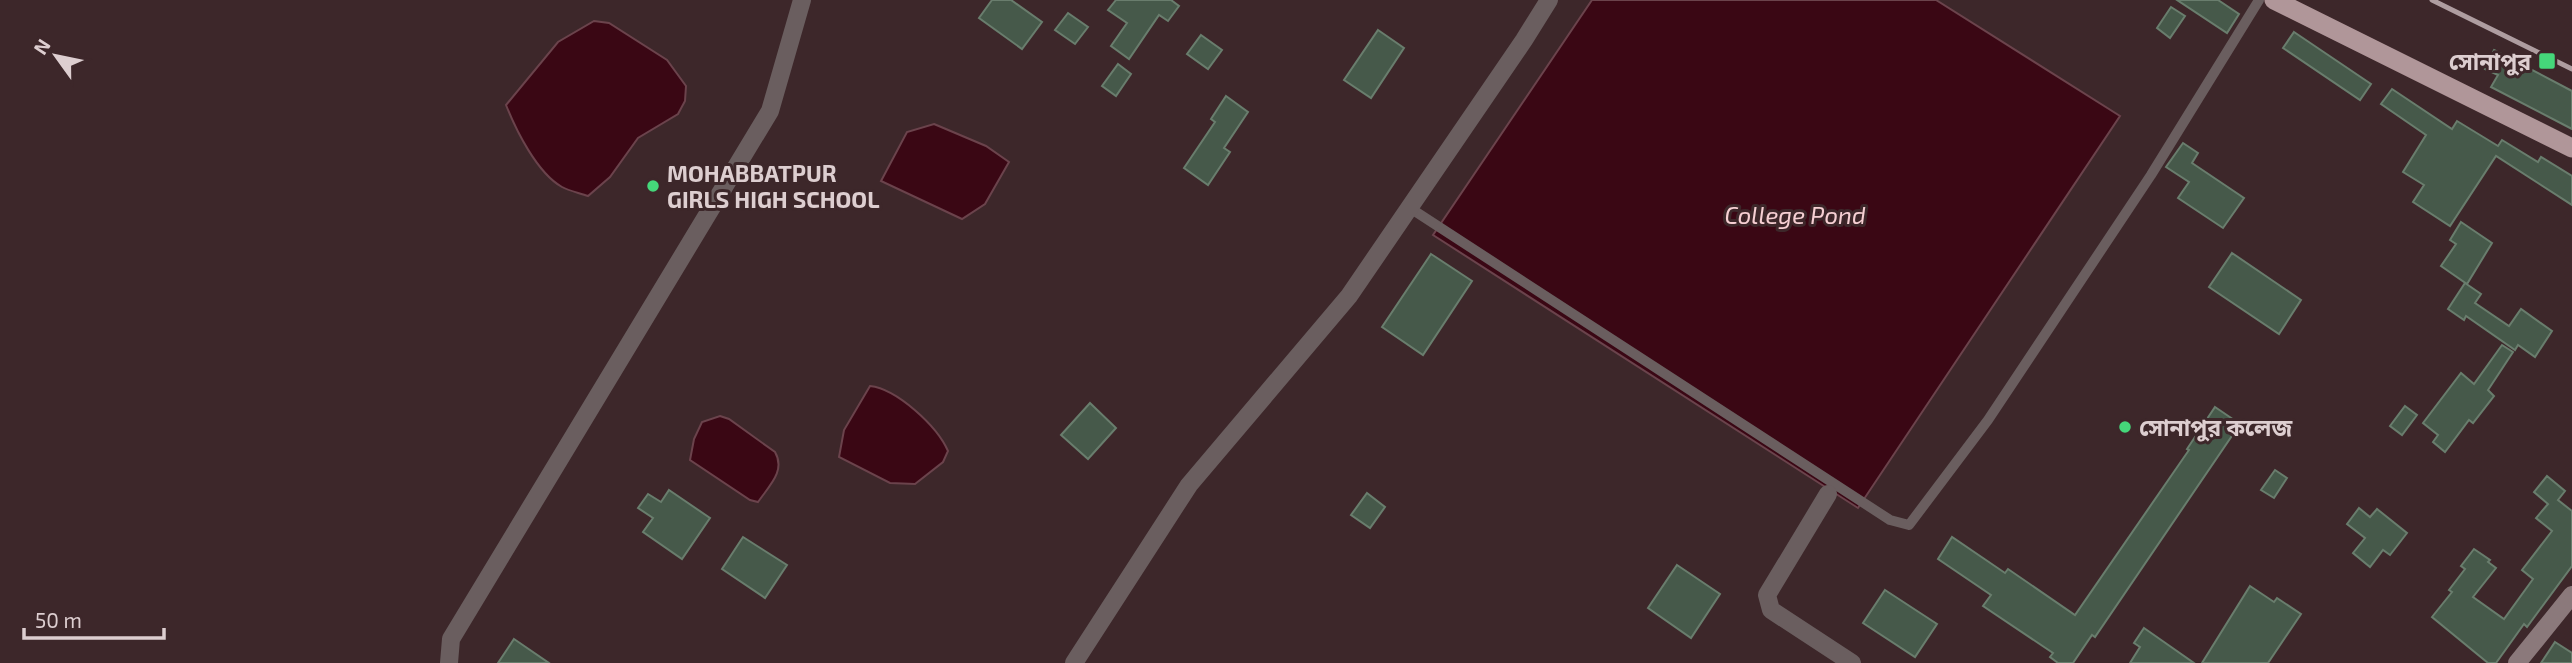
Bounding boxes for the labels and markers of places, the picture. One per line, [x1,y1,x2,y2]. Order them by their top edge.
place label: সোনাপুর [2449,47,2532,76]
marker: সোনাপুর [2537,51,2557,71]
place label: MOHABBATPUR GIRLS HIGH SCHOOL [667,159,880,213]
marker: MOHABBATPUR GIRLS HIGH SCHOOL [645,178,661,194]
place label: সোনাপুর কলেজ [2139,413,2293,442]
marker: সোনাপুর কলেজ [2117,419,2133,435]

